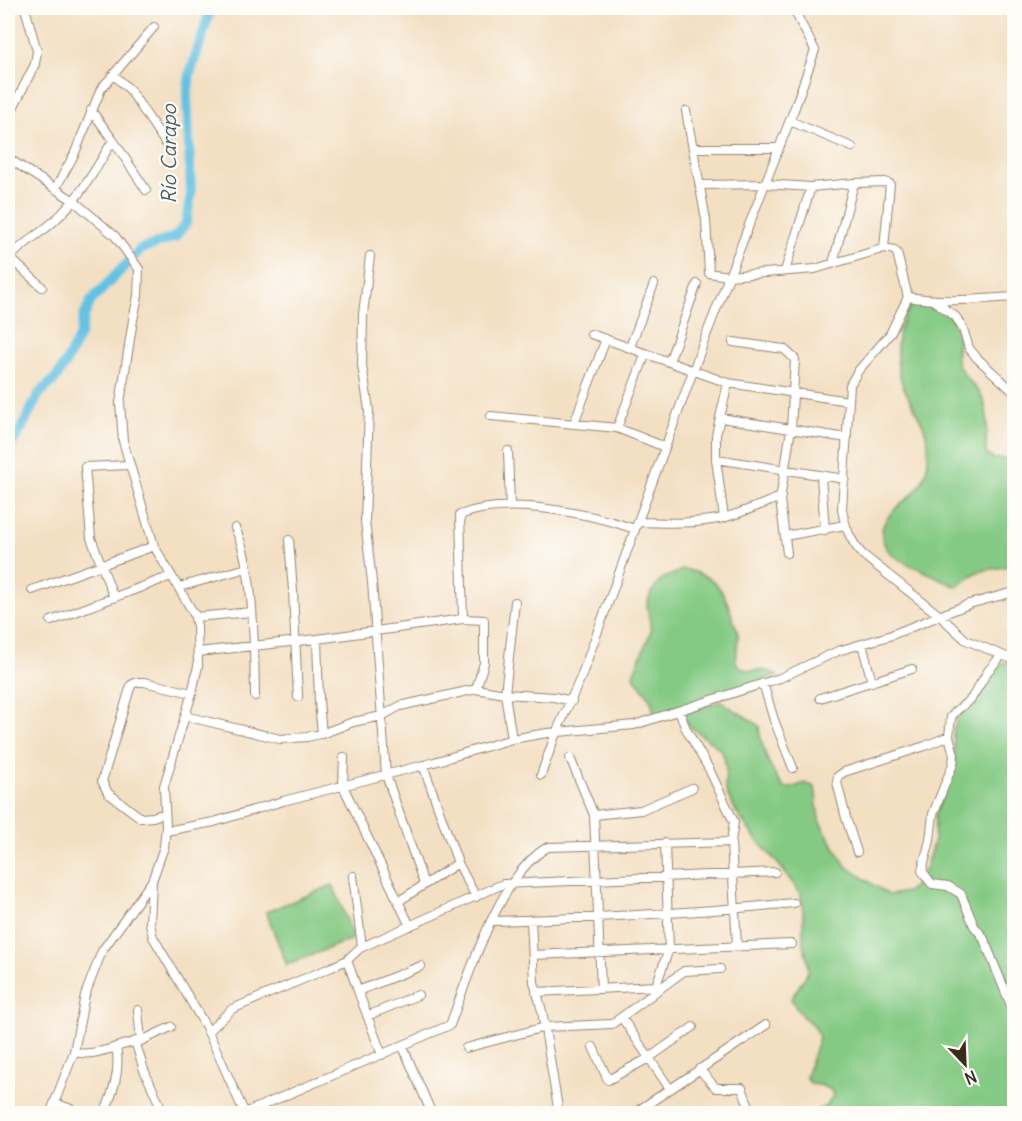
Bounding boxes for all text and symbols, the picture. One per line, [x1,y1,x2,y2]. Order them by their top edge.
water label: Río Carapo [156,102,181,204]
north arrow [935,1034,995,1094]
text: N [962,1066,980,1089]

